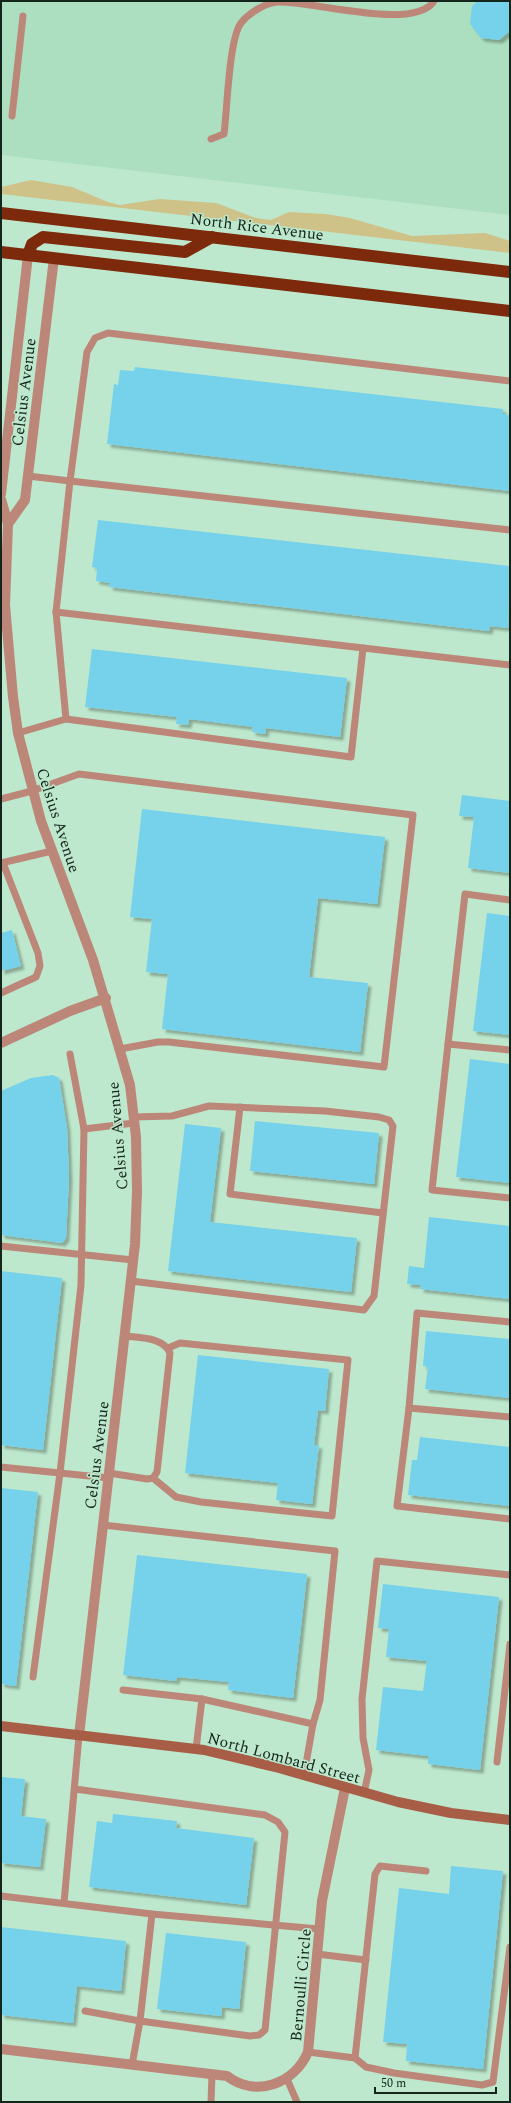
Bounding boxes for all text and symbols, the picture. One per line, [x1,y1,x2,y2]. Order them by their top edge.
street label: North Rice Avenue [189,207,325,247]
street label: Celsius Avenue [5,337,43,448]
street label: Celsius Avenue [30,765,86,876]
street label: Celsius Avenue [101,1081,135,1191]
street label: Celsius Avenue [78,1400,116,1511]
street label: North Lombard Street [205,1726,363,1790]
street label: Bernoulli Circle [284,1928,318,2043]
scale bar [375,2069,496,2095]
text: 50 m [381,2074,406,2093]

